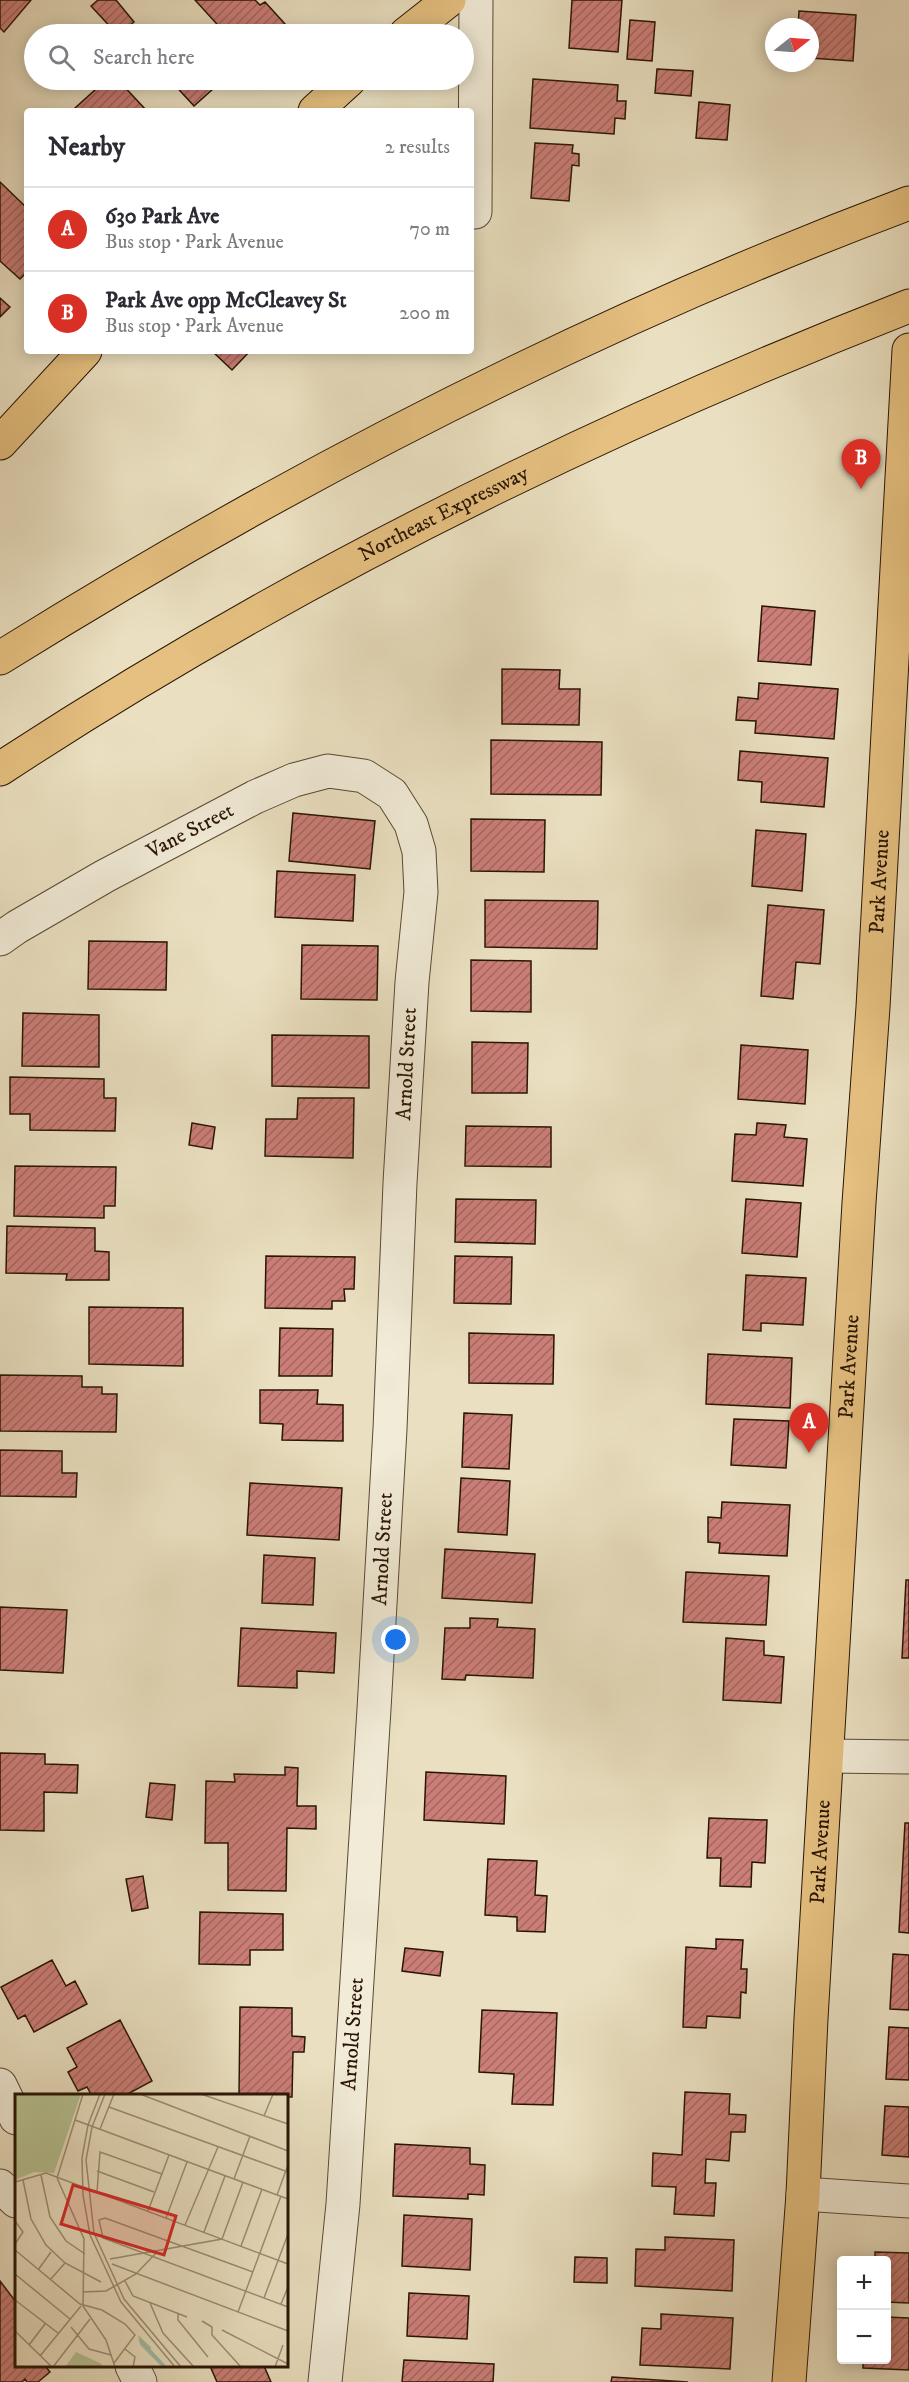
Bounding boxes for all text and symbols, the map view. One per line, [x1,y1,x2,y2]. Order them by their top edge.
north arrow [765,18,819,72]
search box [24,24,474,90]
icon: search [45,41,78,74]
text: Search here [93,44,195,71]
text: Nearby [48,131,125,164]
text: 2 results [385,135,450,160]
text: 630 Park Ave [105,203,219,230]
text: A [61,217,74,242]
text: 70 m [409,217,450,242]
text: Bus stop · Park Avenue [105,230,284,255]
text: Park Ave opp McCleavey St [105,287,347,314]
text: B [61,301,74,326]
text: 200 m [399,301,450,326]
text: Bus stop · Park Avenue [105,314,284,339]
pin: B [842,440,880,489]
street label: Northeast Expressway [354,460,534,568]
street label: Vane Street [141,797,239,865]
street label: Park Avenue [864,829,896,935]
street label: Arnold Street [391,1007,423,1121]
street label: Park Avenue [833,1314,865,1420]
pin: A [790,1404,828,1453]
street label: Arnold Street [367,1492,399,1606]
your location [381,1625,410,1654]
street label: Park Avenue [805,1799,837,1905]
street label: Arnold Street [336,1976,370,2091]
inset map [15,2094,288,2367]
map controls [837,2256,891,2364]
button: + [837,2256,891,2310]
button: − [837,2310,891,2364]

